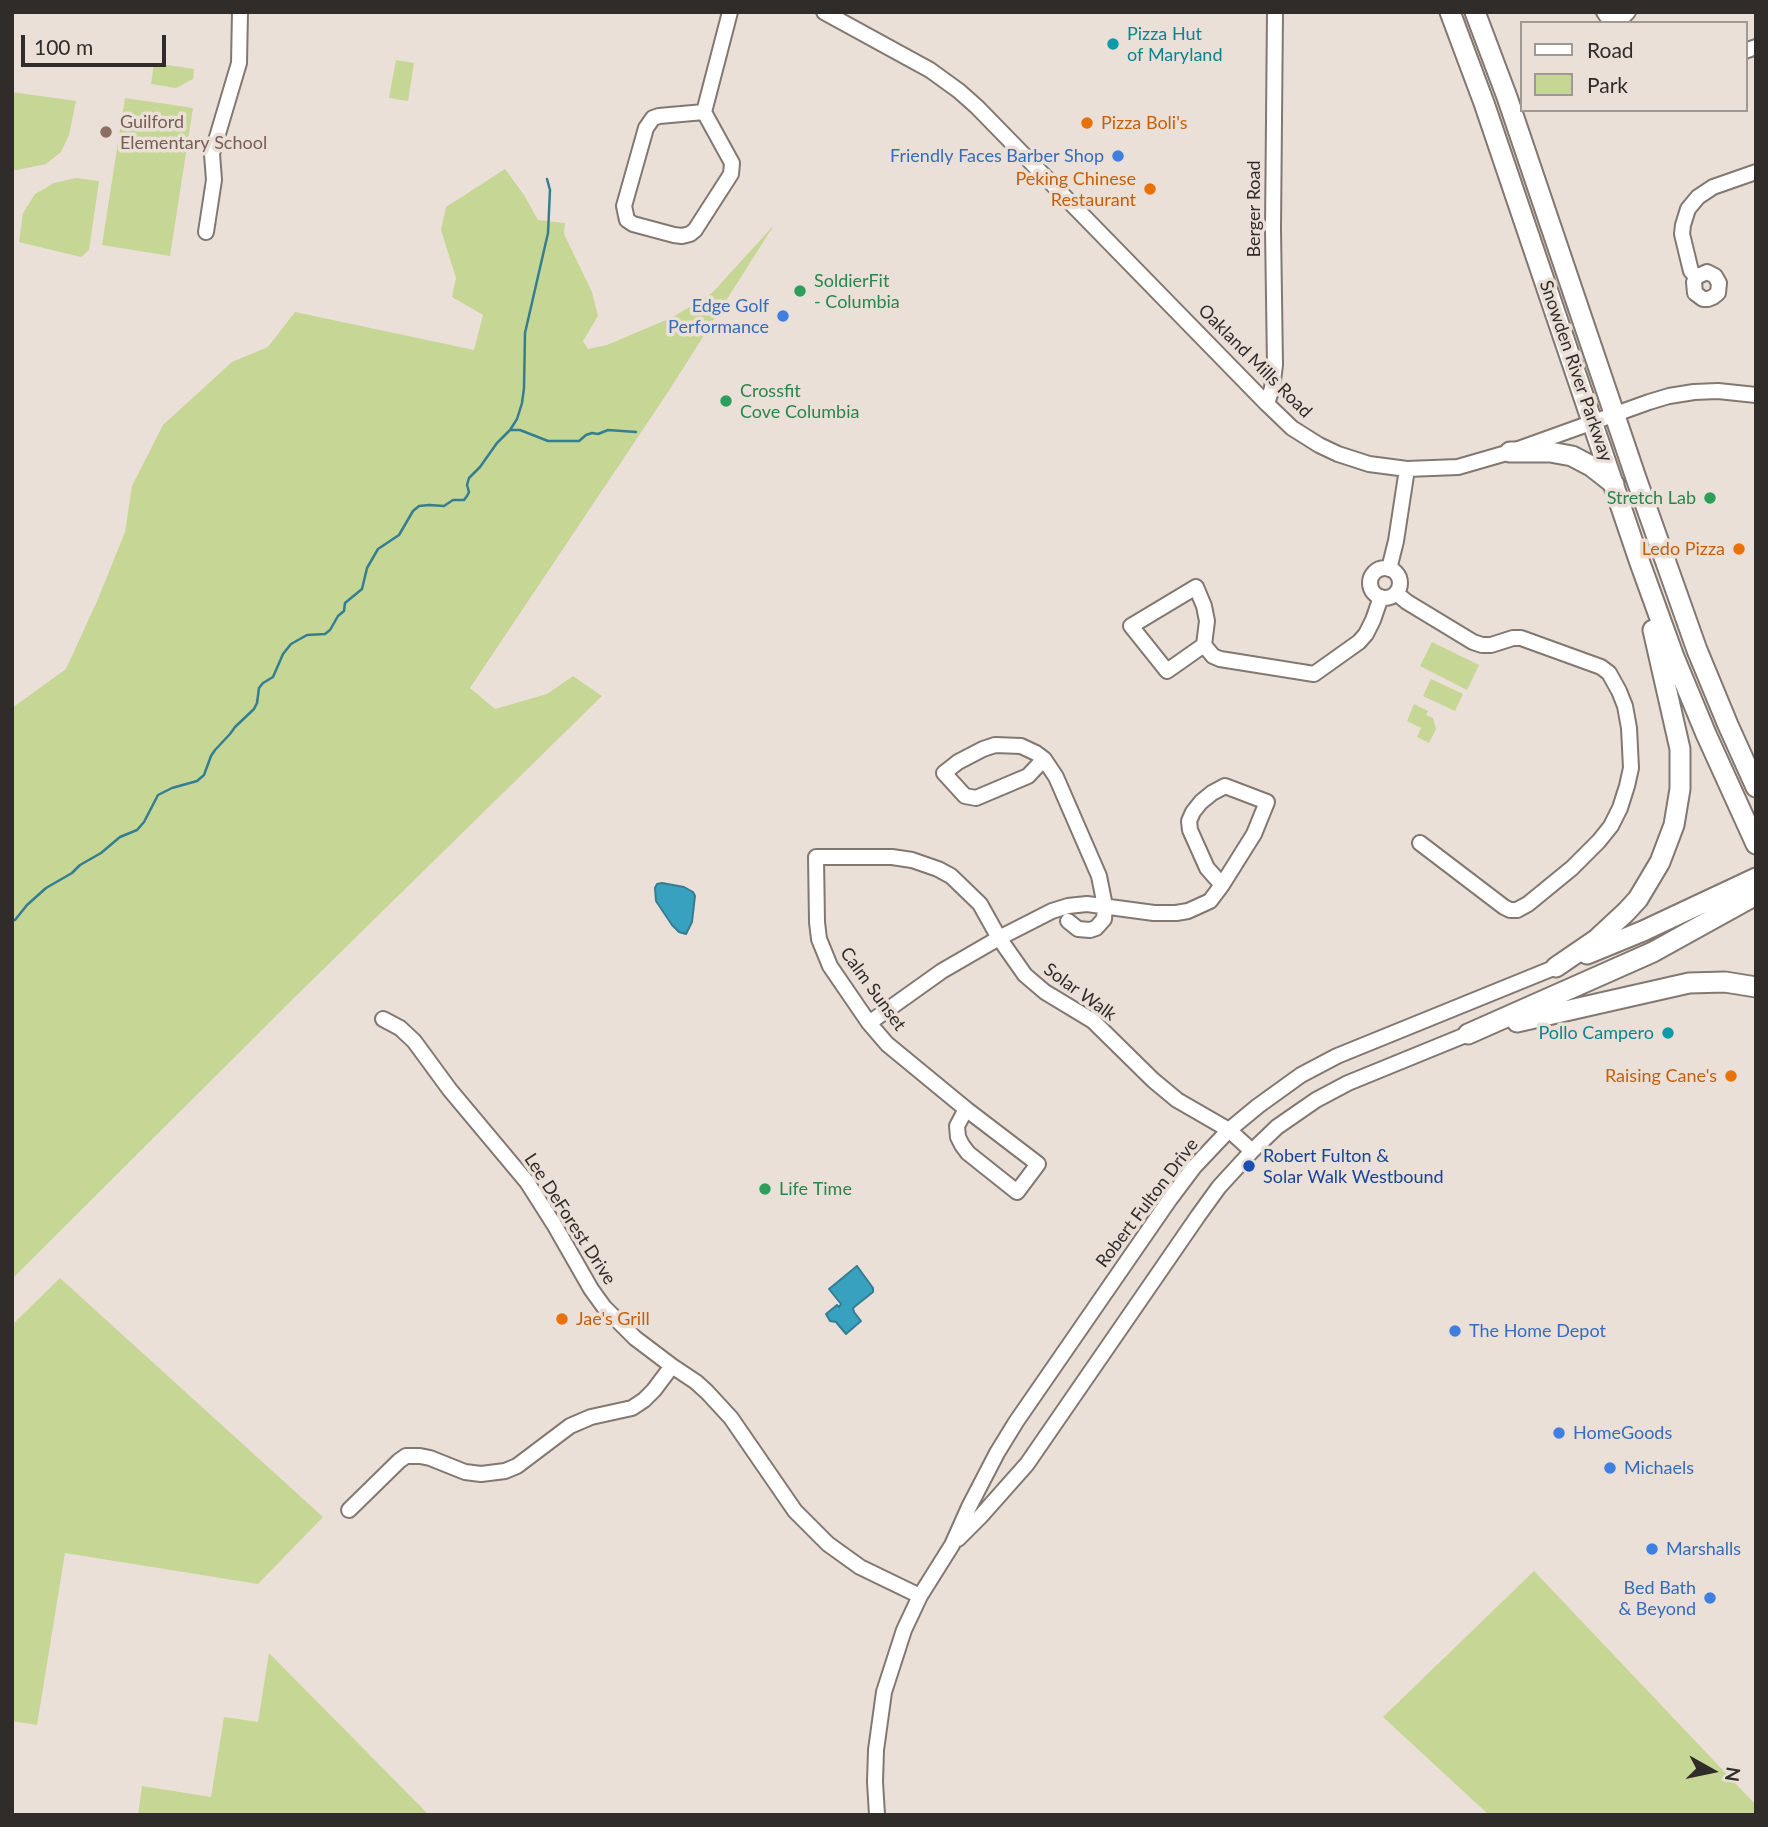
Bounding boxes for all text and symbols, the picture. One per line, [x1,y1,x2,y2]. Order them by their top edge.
scale bar [24,21,170,65]
legend [1520,21,1747,112]
place label: Pizza Hut of Maryland [1127,23,1222,66]
text: 100 m [34,34,93,59]
marker: Pizza Hut of Maryland [1105,36,1121,52]
text: Road [1587,37,1634,62]
text: Park [1587,72,1628,97]
place label: Guilford Elementary School [120,111,267,154]
place label: Pizza Boli's [1101,112,1187,134]
marker: Pizza Boli's [1079,115,1095,131]
marker: Guilford Elementary School [98,124,114,140]
place label: Friendly Faces Barber Shop [890,145,1104,167]
marker: Friendly Faces Barber Shop [1110,148,1126,164]
street label: Berger Road [1243,160,1265,258]
place label: Peking Chinese Restaurant [1015,168,1136,210]
marker: Peking Chinese Restaurant [1142,181,1158,197]
place label: SoldierFit - Columbia [814,270,900,312]
street label: Snowden River Parkway [1535,278,1617,464]
marker: SoldierFit - Columbia [792,283,808,299]
place label: Edge Golf Performance [668,295,769,338]
street label: Oakland Mills Road [1194,300,1316,422]
marker: Edge Golf Performance [775,308,791,324]
place label: Crossfit Cove Columbia [740,380,859,422]
marker: Crossfit Cove Columbia [718,393,734,409]
place label: Stretch Lab [1607,487,1696,509]
marker: Stretch Lab [1702,490,1718,506]
place label: Ledo Pizza [1642,538,1725,560]
marker: Ledo Pizza [1731,541,1747,557]
street label: Calm Sunset [835,943,911,1035]
street label: Solar Walk [1040,959,1120,1025]
place label: Pollo Campero [1538,1022,1654,1044]
marker: Pollo Campero [1660,1025,1676,1041]
place label: Raising Cane's [1605,1065,1717,1087]
marker: Raising Cane's [1723,1068,1739,1084]
street label: Robert Fulton Drive [1091,1134,1203,1272]
place label: Robert Fulton & Solar Walk Westbound [1263,1145,1444,1188]
street label: Lee DeForest Drive [520,1149,620,1289]
marker: Robert Fulton & Solar Walk Westbound [1241,1158,1257,1174]
place label: Life Time [779,1178,852,1200]
marker: Life Time [757,1181,773,1197]
place label: Jae's Grill [576,1308,650,1330]
marker: Jae's Grill [554,1311,570,1327]
place label: The Home Depot [1469,1320,1606,1342]
marker: The Home Depot [1447,1323,1463,1339]
place label: HomeGoods [1573,1422,1672,1444]
marker: HomeGoods [1551,1425,1567,1441]
place label: Michaels [1624,1457,1694,1479]
marker: Michaels [1602,1460,1618,1476]
place label: Marshalls [1666,1538,1741,1560]
marker: Marshalls [1644,1541,1660,1557]
place label: Bed Bath & Beyond [1618,1577,1696,1620]
marker: Bed Bath & Beyond [1702,1590,1718,1606]
north arrow [1677,1736,1747,1806]
text: N [1721,1765,1746,1783]

